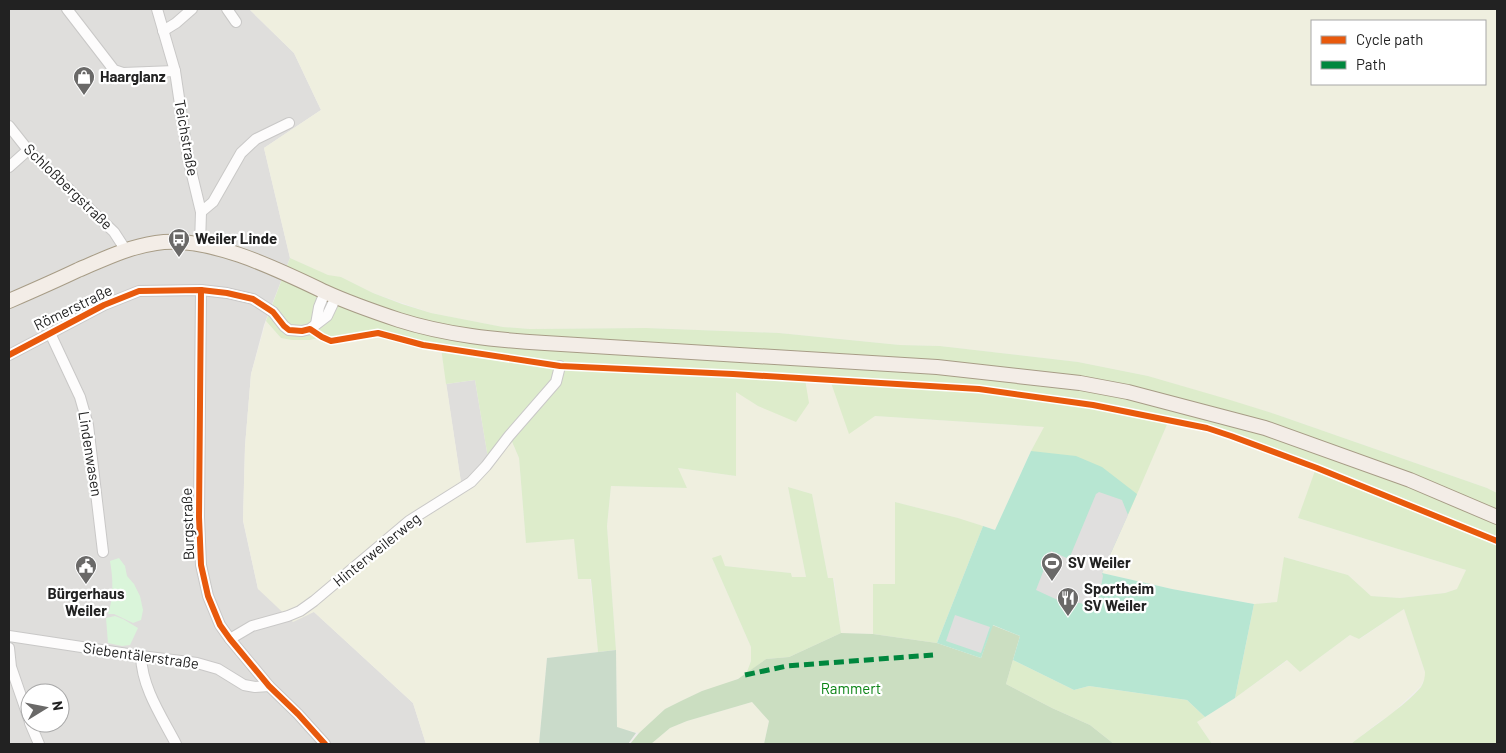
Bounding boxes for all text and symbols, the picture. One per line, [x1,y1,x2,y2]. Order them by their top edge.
legend [1311,20,1486,85]
text: Cycle path [1356,30,1423,48]
text: Path [1356,55,1386,73]
shop icon: Haarglanz [72,65,96,96]
place label: Haarglanz [100,67,166,85]
street label: Teichstraße [171,98,203,177]
street label: Schloßbergstraße [21,140,117,233]
bus stop icon: Weiler Linde [167,227,191,258]
place label: Weiler Linde [195,229,277,247]
street label: Römerstraße [30,280,115,334]
street label: Lindenwasen [75,410,107,498]
street label: Burgstraße [177,487,197,561]
street label: Hinterweilerweg [329,509,424,590]
sports icon: SV Weiler [1040,551,1064,582]
place label: SV Weiler [1068,553,1131,571]
public building icon: Bürgerhaus Weiler [74,554,98,585]
place label: Sportheim SV Weiler [1084,579,1154,614]
place label: Bürgerhaus Weiler [48,584,125,619]
restaurant icon: Sportheim SV Weiler [1056,586,1080,617]
street label: Siebentälerstraße [82,638,200,672]
park label: Rammert [821,679,881,697]
north arrow [20,683,70,733]
text: N [49,700,67,712]

